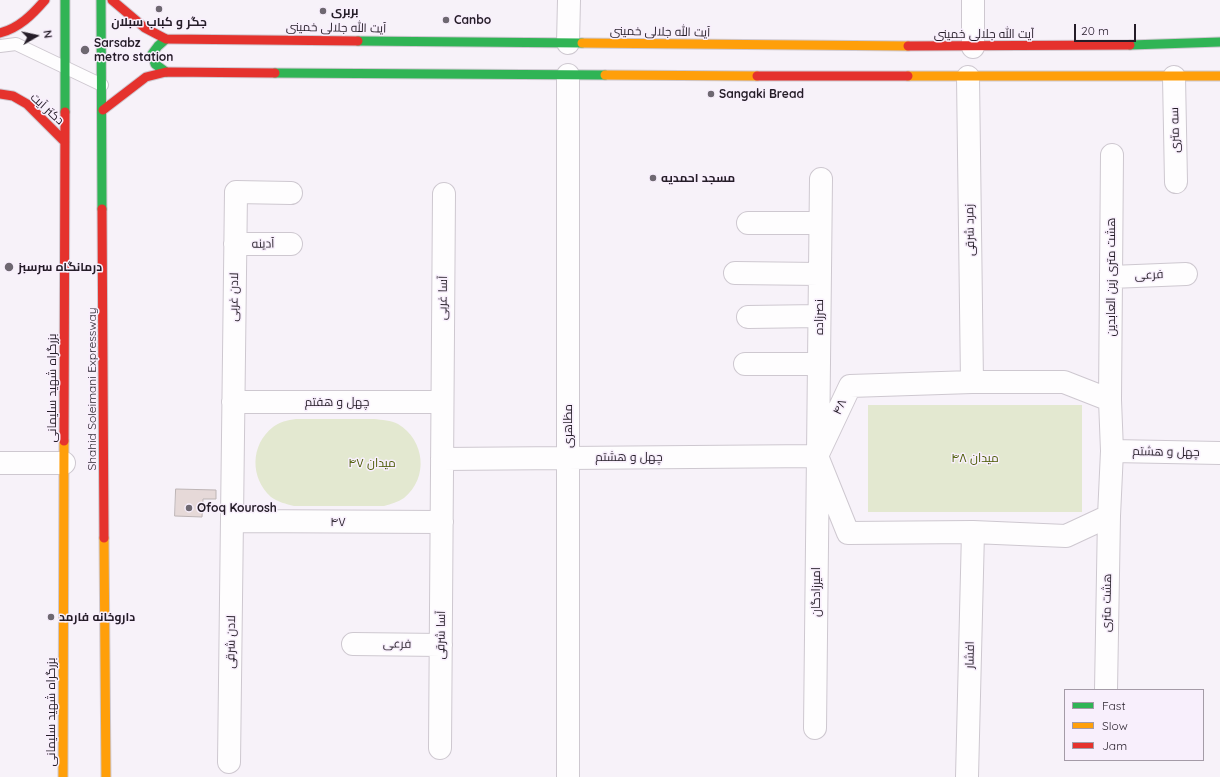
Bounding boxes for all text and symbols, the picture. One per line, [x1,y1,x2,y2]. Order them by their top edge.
marker: جگر و کباب سبلان [154,4,164,14]
place label: بربری [331,4,359,18]
marker: بربری [318,6,328,16]
place label: Canbo [454,13,491,27]
place label: جگر و کباب سبلان [111,15,207,29]
marker: Canbo [441,15,451,25]
north arrow [16,16,56,56]
scale bar [1076,16,1138,42]
street label: آيت الله جلالى خمينى [286,20,386,36]
text: 20 m [1081,23,1109,38]
street label: آيت الله جلالى خمينى [610,24,710,40]
street label: آيت الله جلالى خمينى [934,27,1034,41]
text: N [40,29,55,39]
place label: Sarsabz metro station [94,36,173,64]
marker: Sarsabz metro station [79,44,91,56]
place label: Sangaki Bread [719,87,804,101]
marker: Sangaki Bread [706,89,716,99]
street label: دکتر آیت [27,90,67,128]
street label: سه متری [1167,107,1183,153]
place label: مسجد احمدیه [661,171,735,185]
marker: مسجد احمدیه [648,173,658,183]
street label: زمرد شرقی [962,204,978,256]
street label: هشت متری زین العابدین [1104,218,1118,336]
street label: آدینه [252,237,274,251]
place label: درمانگاه سرسبز [18,260,102,274]
marker: درمانگاه سرسبز [3,261,15,273]
street label: فرعی [1134,267,1164,283]
street label: لادن غربی [226,272,242,322]
street label: آسا غربی [435,276,451,320]
street label: نصرزاده [812,299,826,335]
street label: Shahid Soleimani Expressway [85,307,99,471]
street label: بزرگراه شهید سلیمانی [45,334,59,442]
street label: چهل و هفتم [305,395,369,409]
street label: ۴۸ [830,397,850,417]
street label: مظاهری [561,404,575,448]
street label: چهل و هشتم [1132,444,1200,460]
street label: چهل و هشتم [595,450,663,464]
park label: میدان ۴۸ [951,451,999,465]
park label: میدان ۴۷ [348,456,396,470]
place label: Ofoq Kourosh [197,501,277,515]
marker: Ofoq Kourosh [184,503,194,513]
street label: ۴۷ [330,515,346,529]
street label: امیرزادگان [809,567,823,617]
street label: هشت متری [1099,574,1115,632]
place label: داروخانه فارمد [59,610,135,624]
street label: آسا شرقی [433,610,449,660]
marker: داروخانه فارمد [46,612,56,622]
street label: لادن شرقی [223,615,239,669]
street label: فرعی [383,637,411,651]
street label: افشار [963,641,977,669]
street label: بزرگراه شهید سلیمانی [44,658,58,766]
legend [1064,689,1204,761]
text: Fast [1102,698,1126,713]
text: Slow [1102,718,1128,733]
text: Jam [1102,738,1127,753]

